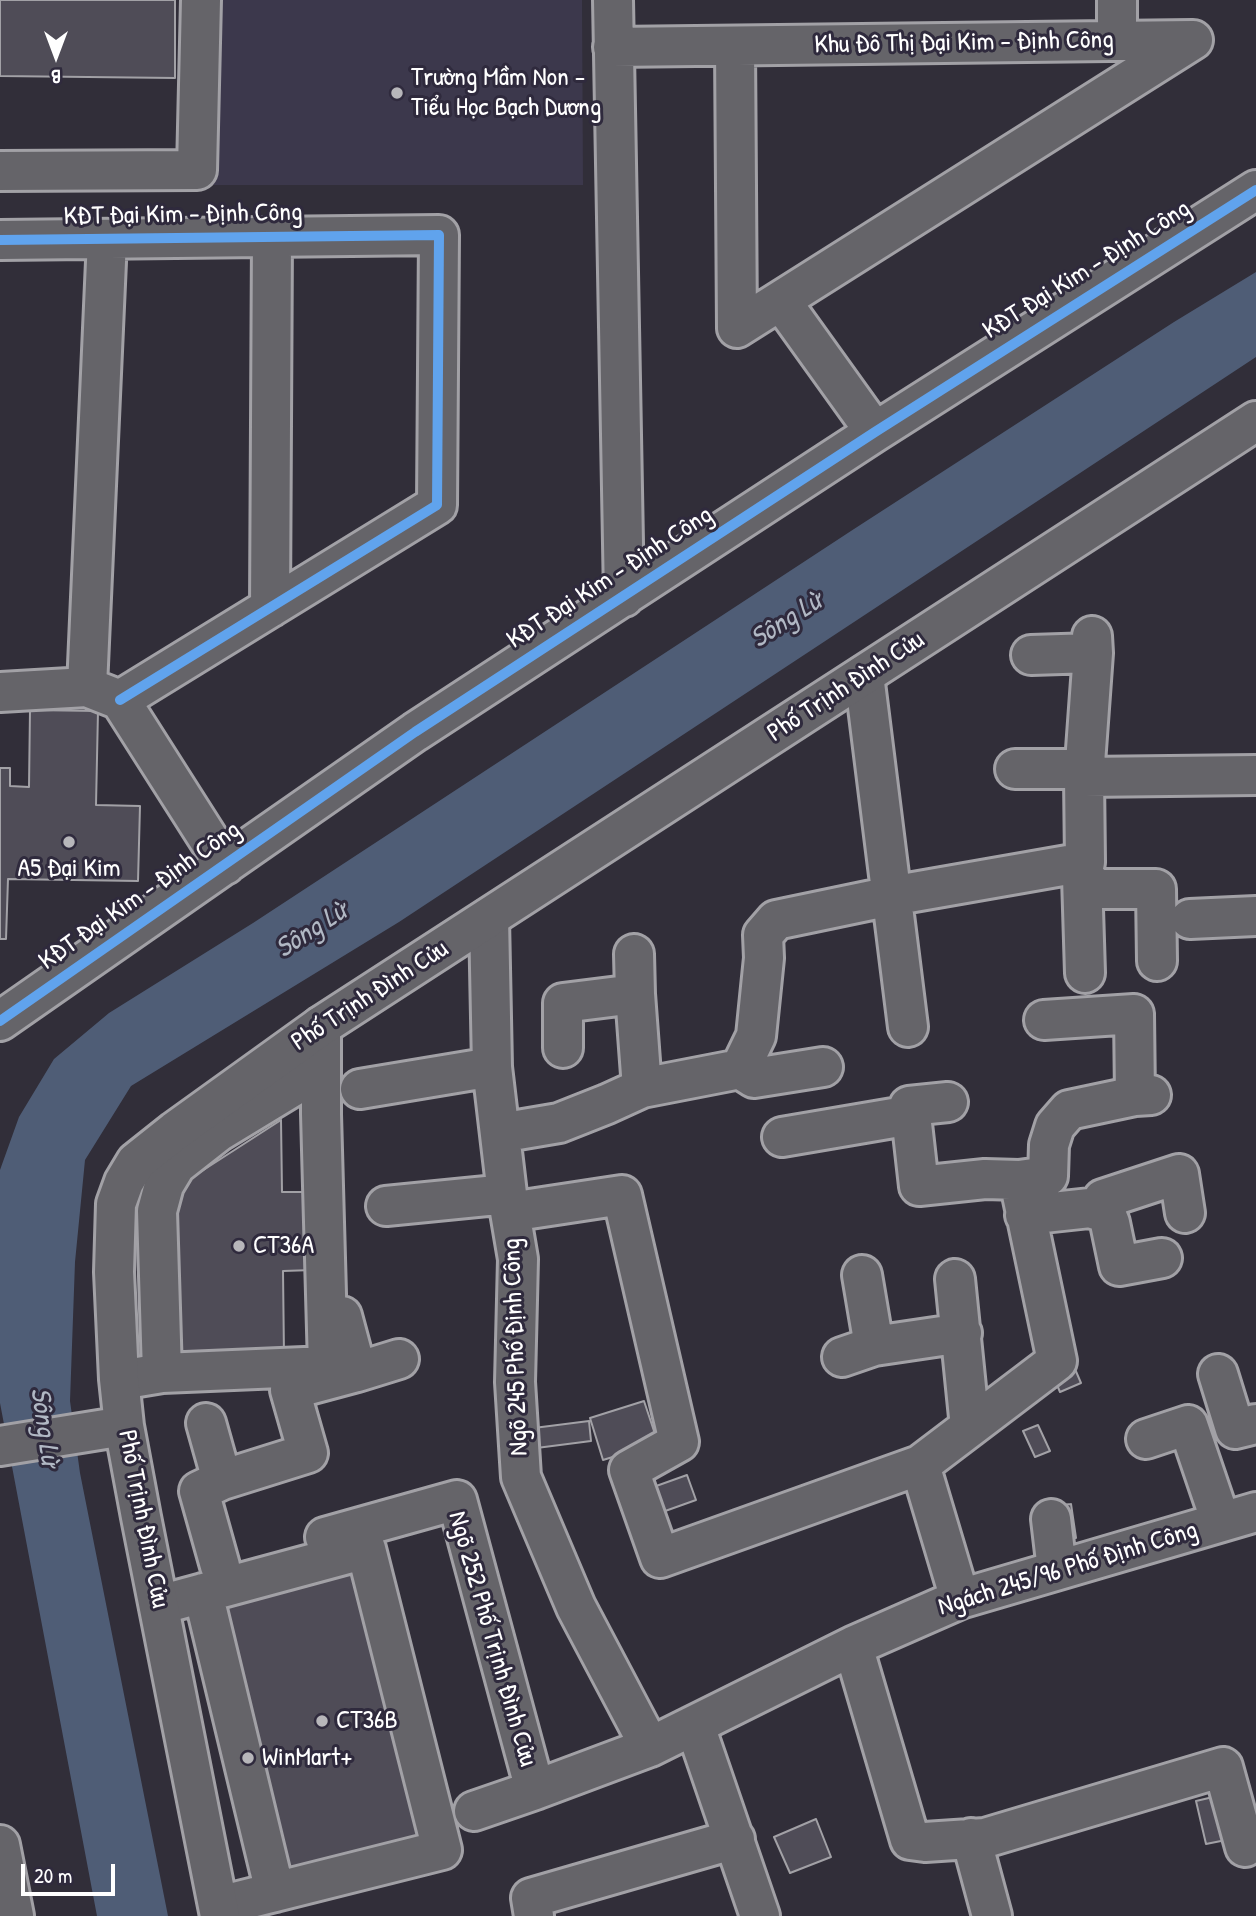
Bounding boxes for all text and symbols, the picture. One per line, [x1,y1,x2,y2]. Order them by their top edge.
north arrow [21,21,91,91]
street label: Khu Đô Thị Đại Kim - Định Công [814,25,1114,61]
place label: Trường Mầm Non - Tiểu Học Bạch Dương [411,62,601,124]
text: B [51,64,61,90]
marker: Trường Mầm Non - Tiểu Học Bạch Dương [389,85,405,101]
street label: KĐT Đại Kim - Định Công [978,194,1196,346]
street label: KĐT Đại Kim - Định Công [63,197,303,233]
street label: KĐT Đại Kim - Định Công [501,500,719,656]
water label: Sông Lừ [744,586,828,656]
street label: Phố Trịnh Đình Cửu [762,625,930,749]
street label: KĐT Đại Kim - Định Công [33,815,247,977]
marker: A5 Đại Kim [61,834,77,850]
place label: A5 Đại Kim [17,853,121,885]
water label: Sông Lừ [269,896,353,966]
street label: Phố Trịnh Đình Cửu [286,934,454,1058]
place label: CT36A [253,1230,314,1262]
marker: CT36A [231,1238,247,1254]
street label: Ngõ 245 Phố Định Công [497,1238,535,1456]
water label: Sông Lừ [22,1385,66,1467]
street label: Phố Trịnh Đình Cửu [110,1427,176,1611]
street label: Ngõ 252 Phố Trịnh Đình Cửu [441,1508,543,1770]
street label: Ngách 245/96 Phố Định Công [935,1515,1201,1623]
place label: CT36B [336,1705,398,1737]
marker: CT36B [314,1713,330,1729]
place label: WinMart+ [262,1742,353,1774]
marker: WinMart+ [240,1750,256,1766]
scale bar [24,1850,119,1894]
text: 20 m [34,1861,72,1890]

